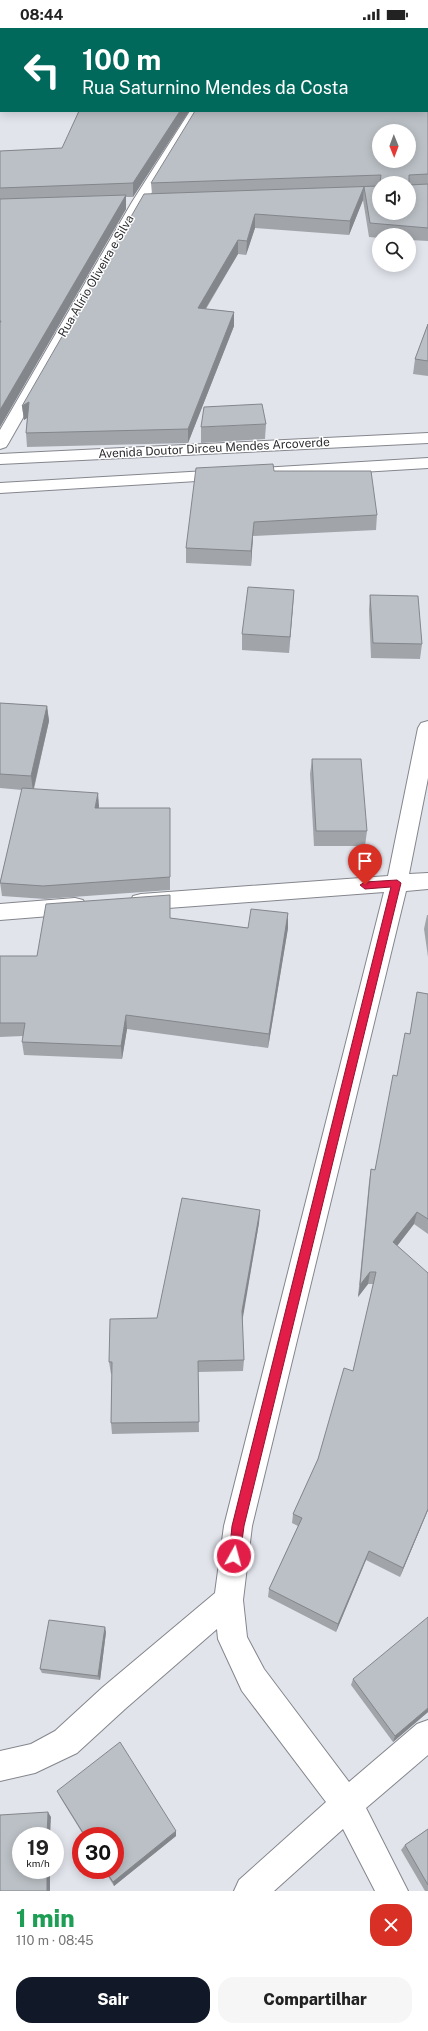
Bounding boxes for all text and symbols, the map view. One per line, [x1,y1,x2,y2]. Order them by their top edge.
text: 08:44 [20,6,63,23]
text: 100 m [82,43,161,76]
icon: left [16,44,68,96]
text: Rua Saturnino Mendes da Costa [82,77,348,98]
north arrow [372,124,416,168]
map controls [372,124,416,272]
button: sound [372,176,416,220]
street label: Rua Alírio Oliveira e Silva [55,213,137,339]
button: search [372,228,416,272]
street label: Avenida Doutor Dirceu Mendes Arcoverde [98,435,330,461]
pin [348,844,382,885]
icon: arrive [354,850,376,872]
position arrow [213,1535,255,1577]
speed limit sign: 30 [72,1827,124,1879]
text: 19 [27,1836,49,1860]
text: km/h [26,1857,50,1869]
text: 1 min [16,1904,75,1932]
button: close [370,1904,412,1946]
text: 110 m · 08:45 [16,1933,94,1948]
button: Sair [16,1977,210,2023]
button: Compartilhar [218,1977,412,2023]

